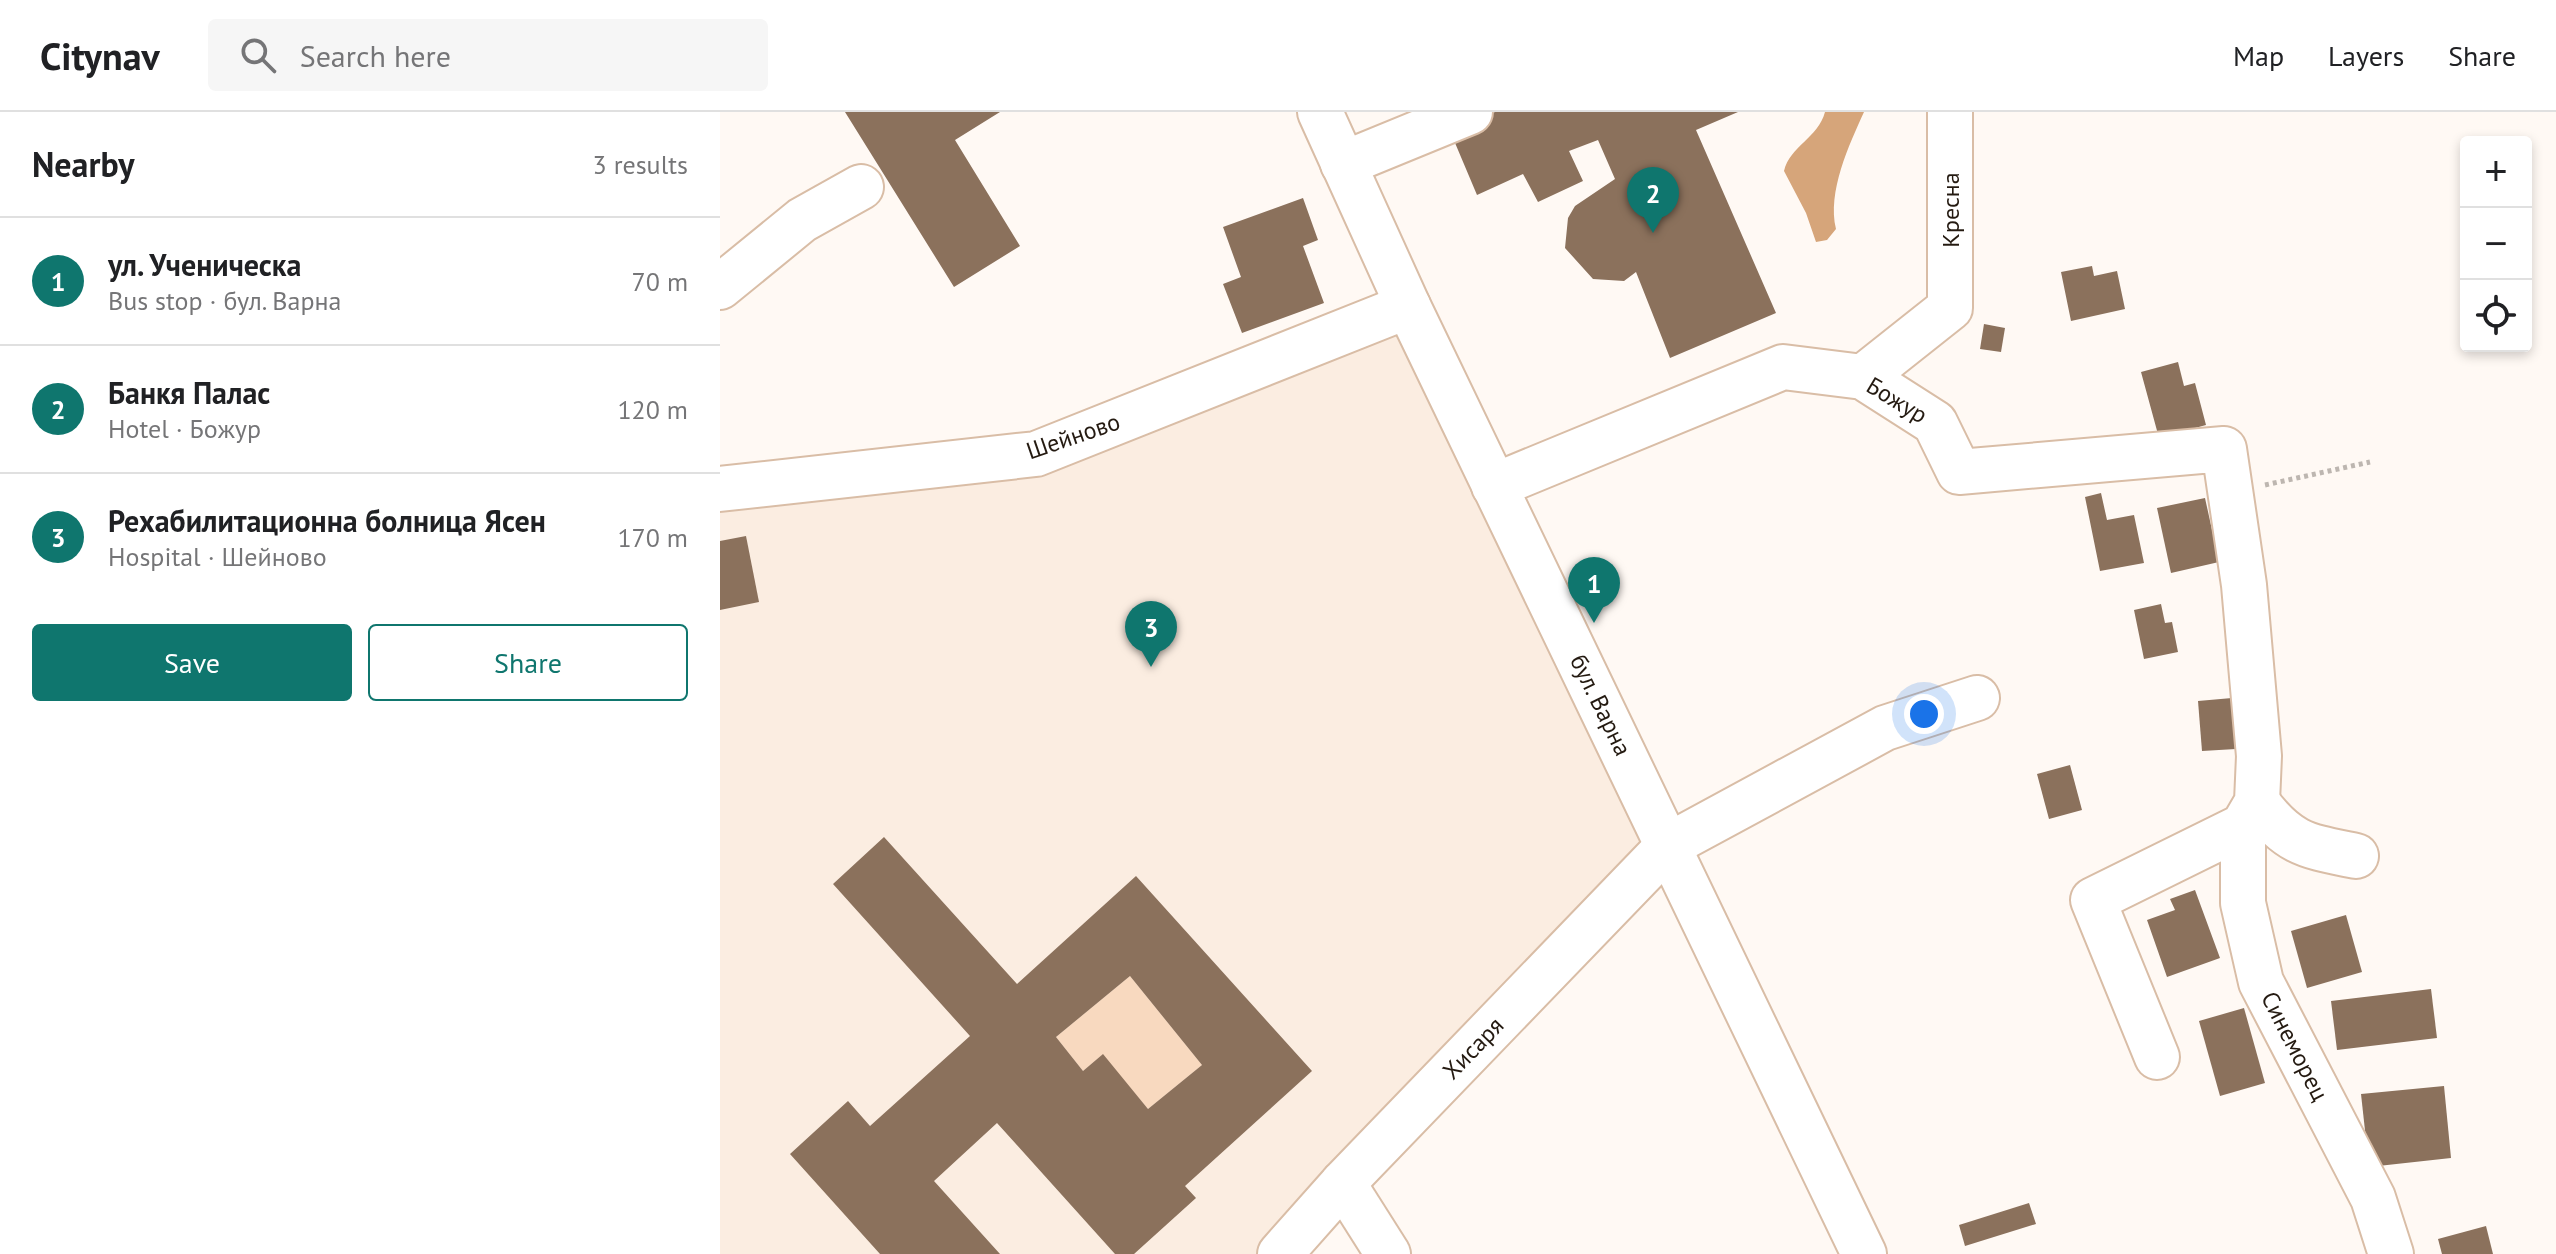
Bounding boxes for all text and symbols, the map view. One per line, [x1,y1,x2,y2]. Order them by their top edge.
search box [208,19,768,91]
text: Citynav [40,31,160,80]
icon: search [236,33,280,77]
text: Search here [300,36,451,75]
text: Map [2233,37,2284,74]
text: Layers [2328,37,2404,74]
text: Share [2448,37,2516,74]
map controls [2460,136,2532,352]
button: + [2460,136,2532,208]
text: Nearby [32,142,134,186]
text: 3 results [593,148,688,181]
pin: 2 [1627,167,1679,233]
street label: Кресна [1935,172,1966,248]
button: − [2460,208,2532,280]
text: ул. Ученическа [108,245,301,284]
text: 1 [51,265,65,298]
text: 70 m [632,265,688,298]
button: locate [2460,280,2532,352]
text: Bus stop · бул. Варна [108,284,341,317]
street label: Божур [1861,370,1933,430]
text: Банкя Палас [108,373,270,412]
text: 2 [51,393,65,426]
text: 120 m [617,393,688,426]
street label: Шейново [1022,406,1124,466]
text: Hotel · Божур [108,412,261,445]
text: Рехабилитационна болница Ясен [108,501,546,540]
text: 3 [51,521,65,554]
text: 170 m [617,521,688,554]
text: Hospital · Шейново [108,540,327,573]
pin: 1 [1568,557,1620,623]
pin: 3 [1125,601,1177,667]
button: Save [32,624,352,701]
button: Share [368,624,688,701]
street label: бул. Варна [1563,649,1639,761]
your location [1904,694,1944,734]
street label: Синеморец [2254,986,2336,1106]
street label: Хисаря [1436,1010,1510,1086]

